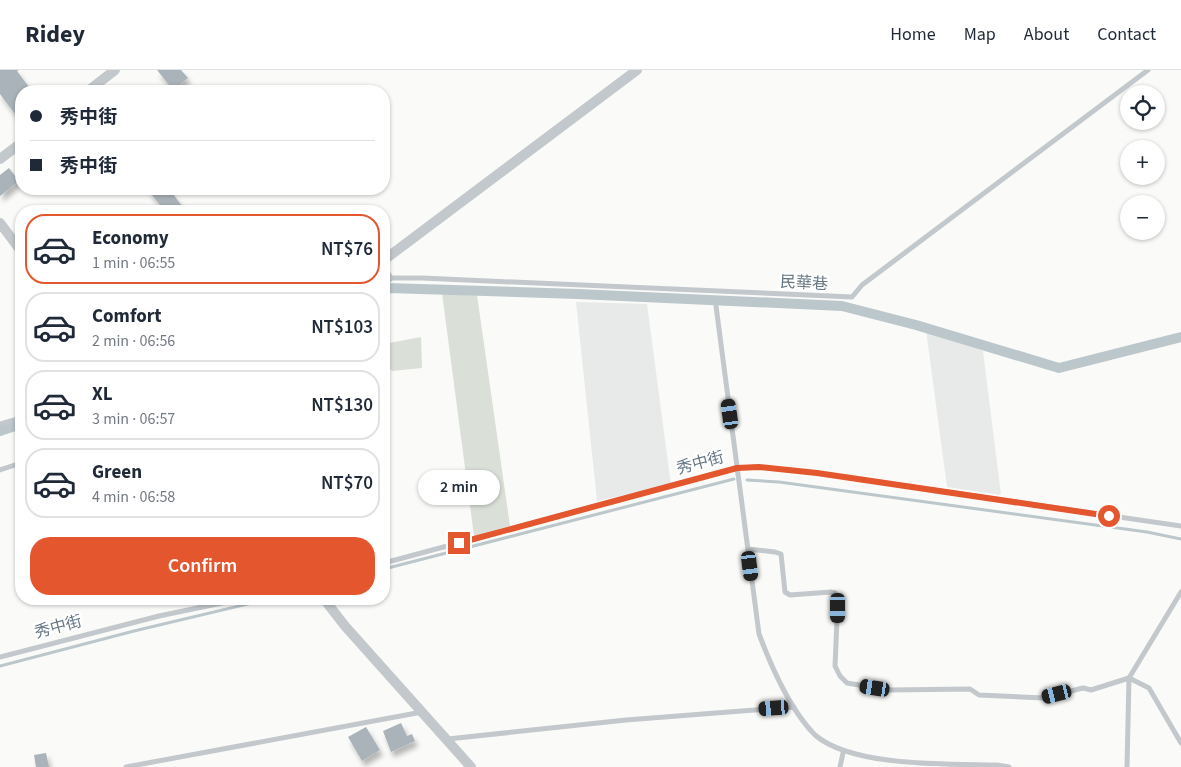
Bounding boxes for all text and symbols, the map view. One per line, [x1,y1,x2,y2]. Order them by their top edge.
text: Ridey [25,17,85,52]
text: Home [890,22,936,47]
text: Map [964,22,996,47]
text: About [1024,22,1069,47]
text: Contact [1097,22,1156,47]
map controls [1120,85,1165,240]
button: locate [1120,85,1165,130]
text: 秀中街 [60,104,117,131]
button: + [1120,140,1165,185]
text: 秀中街 [60,153,117,180]
button: − [1120,195,1165,240]
text: Economy [92,225,169,252]
icon: car [32,227,77,272]
text: NT$76 [321,236,373,263]
text: 1 min · 06:55 [92,252,175,274]
street label: 民華巷 [779,271,828,295]
text: Comfort [92,303,162,330]
icon: car [32,305,77,350]
text: NT$103 [311,314,373,341]
text: 2 min · 06:56 [92,330,175,352]
text: XL [92,381,113,408]
icon: car [32,383,77,428]
text: NT$130 [311,392,373,419]
car [720,398,739,430]
text: 3 min · 06:57 [92,408,175,430]
street label: 秀中街 [674,446,726,480]
text: Green [92,459,142,486]
icon: car [32,461,77,506]
text: NT$70 [321,470,373,497]
callout: 2 min [418,470,500,506]
text: 2 min [440,476,478,498]
text: 4 min · 06:58 [92,486,175,508]
route start [1098,505,1120,527]
route end [448,532,470,554]
button: Confirm [30,537,375,595]
car [740,550,759,582]
car [830,593,845,623]
street label: 秀中街 [32,610,84,644]
car [859,678,890,698]
car [1040,683,1073,705]
car [758,699,789,717]

